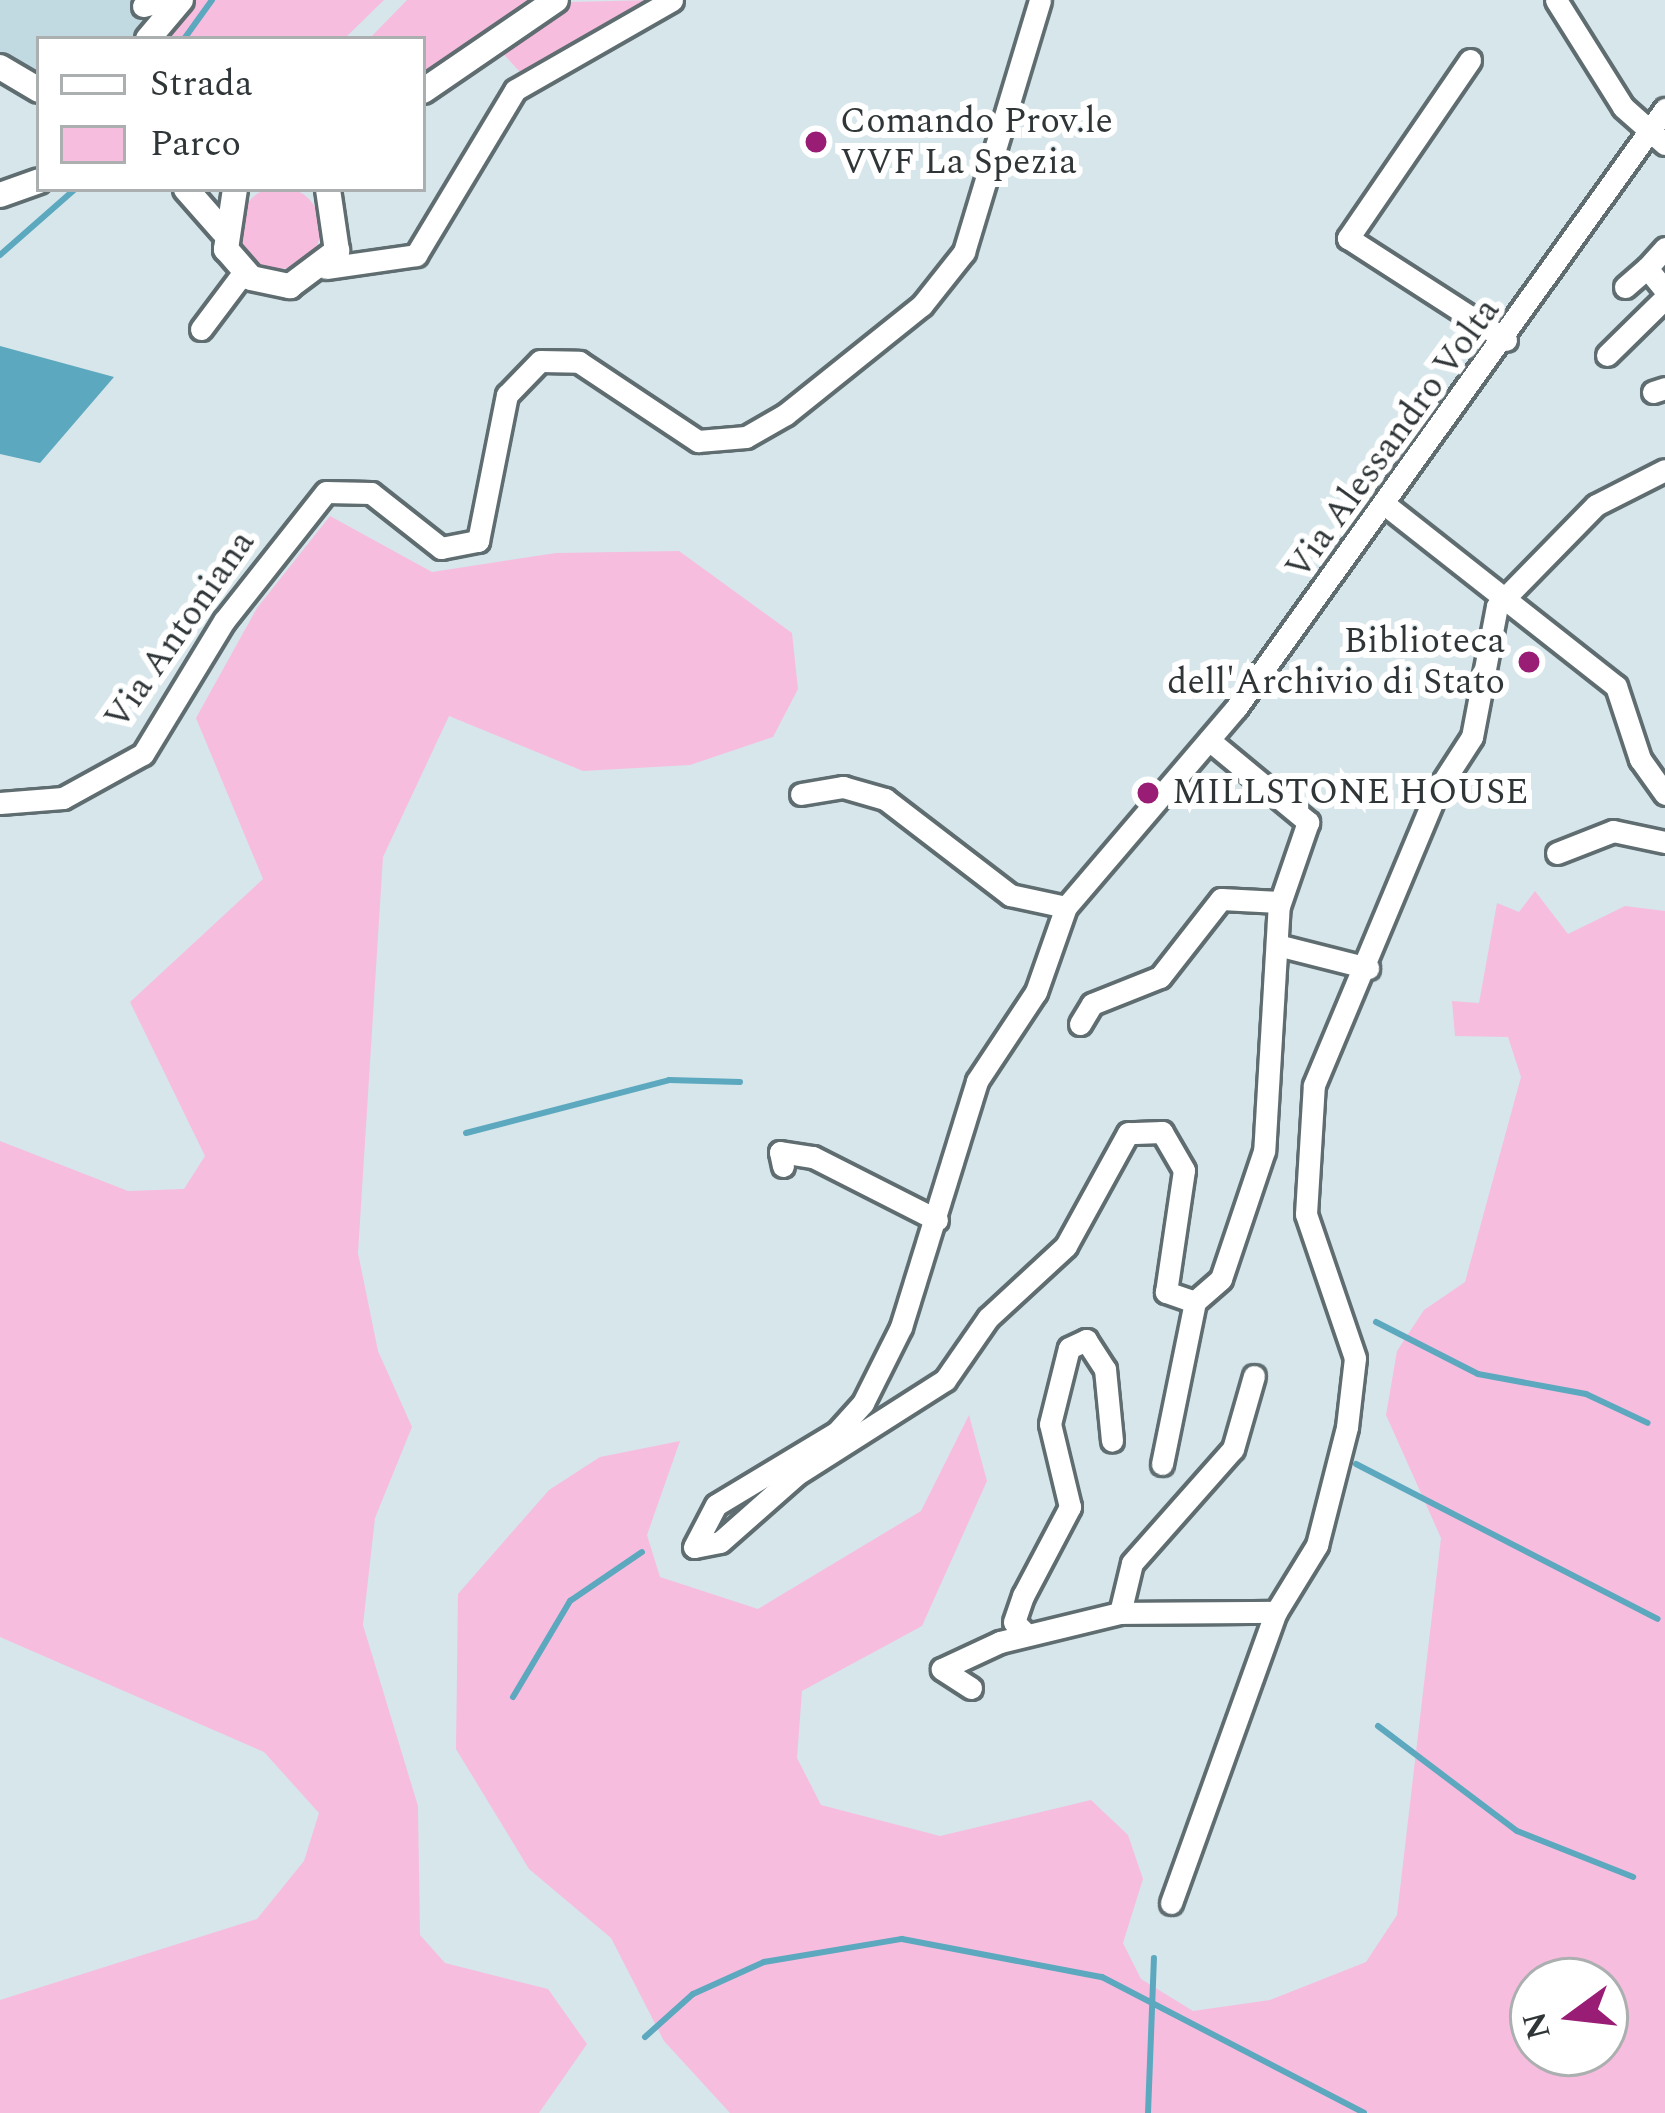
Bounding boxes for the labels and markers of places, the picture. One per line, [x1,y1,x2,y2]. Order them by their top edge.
place label: Comando Prov.le VVF La Spezia [840,99,1113,184]
marker: Comando Prov.le VVF La Spezia [803,129,829,155]
place label: Biblioteca dell'Archivio di Stato [1167,619,1505,704]
marker: Biblioteca dell'Archivio di Stato [1516,649,1542,675]
place label: MILLSTONE HOUSE [1172,771,1529,815]
marker: MILLSTONE HOUSE [1135,780,1161,806]

